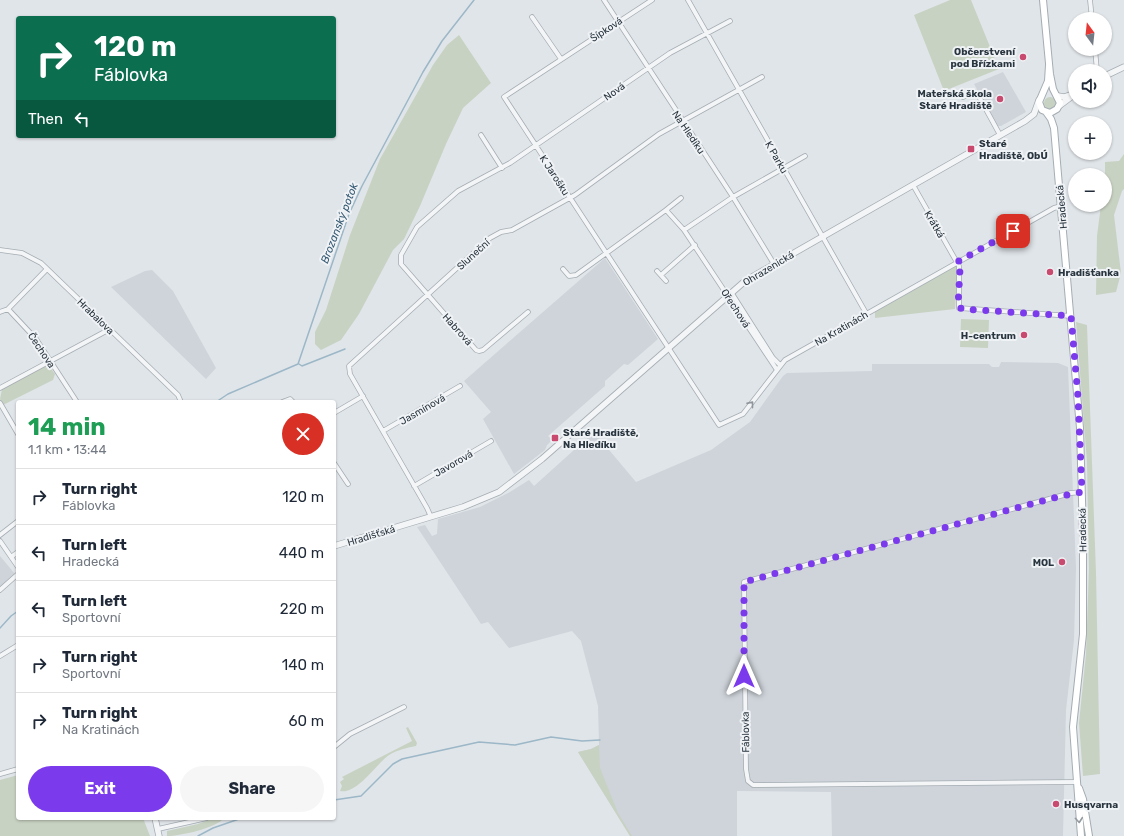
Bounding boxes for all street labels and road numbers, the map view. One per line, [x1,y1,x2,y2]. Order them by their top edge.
street label: Šípková [588,15,625,45]
street label: Nová [602,80,628,103]
street label: Na Hledíku [669,109,707,157]
street label: K Parku [762,139,790,176]
street label: K Jarošku [537,153,572,198]
street label: Hradecká [1054,184,1070,229]
street label: Krátká [922,209,947,240]
street label: Sluneční [455,236,493,273]
street label: Ohrazenická [741,249,796,289]
street label: Ořechová [718,287,752,330]
street label: Hrabalova [74,296,116,337]
street label: Na Kratinách [813,309,870,349]
street label: Habrová [440,311,475,348]
street label: Čechova [25,331,57,371]
street label: Jasmínová [398,392,447,428]
street label: Javorová [432,448,475,480]
street label: Hradecká [1077,508,1089,552]
street label: Hradišťská [346,523,397,549]
street label: Fáblovka [740,711,752,753]

